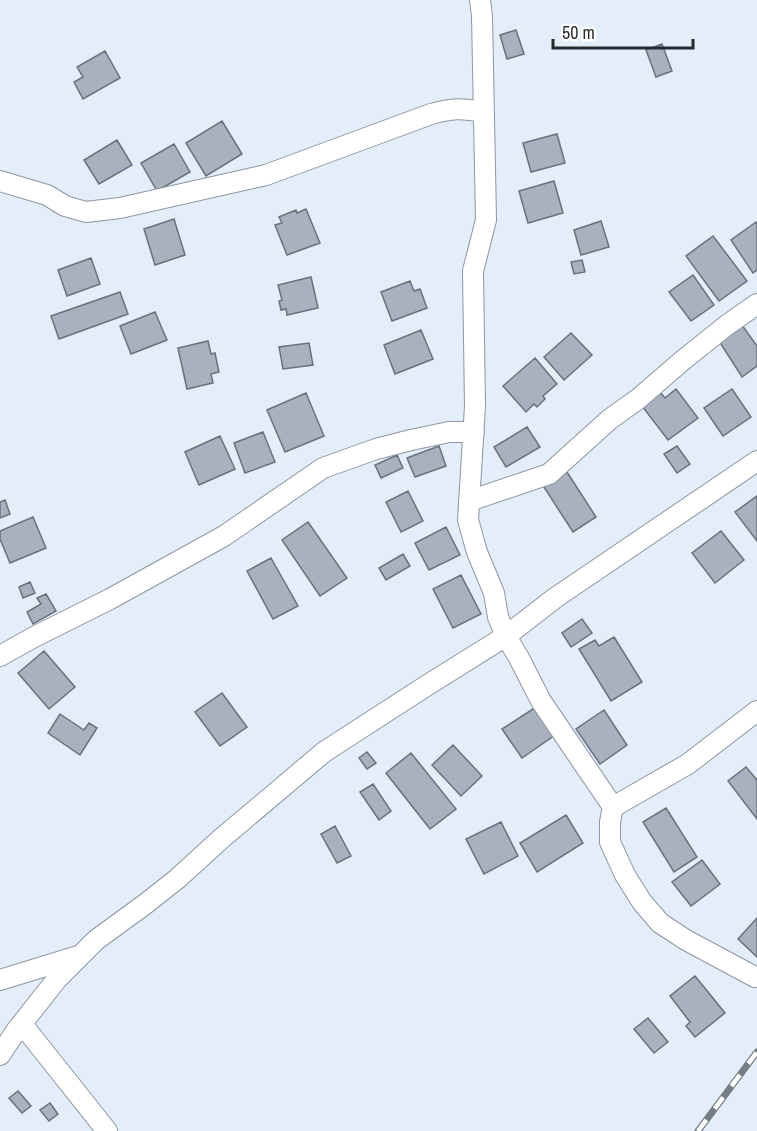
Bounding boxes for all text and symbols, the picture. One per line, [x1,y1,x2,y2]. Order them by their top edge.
scale bar [553,12,692,50]
text: 50 m [562,20,595,45]

